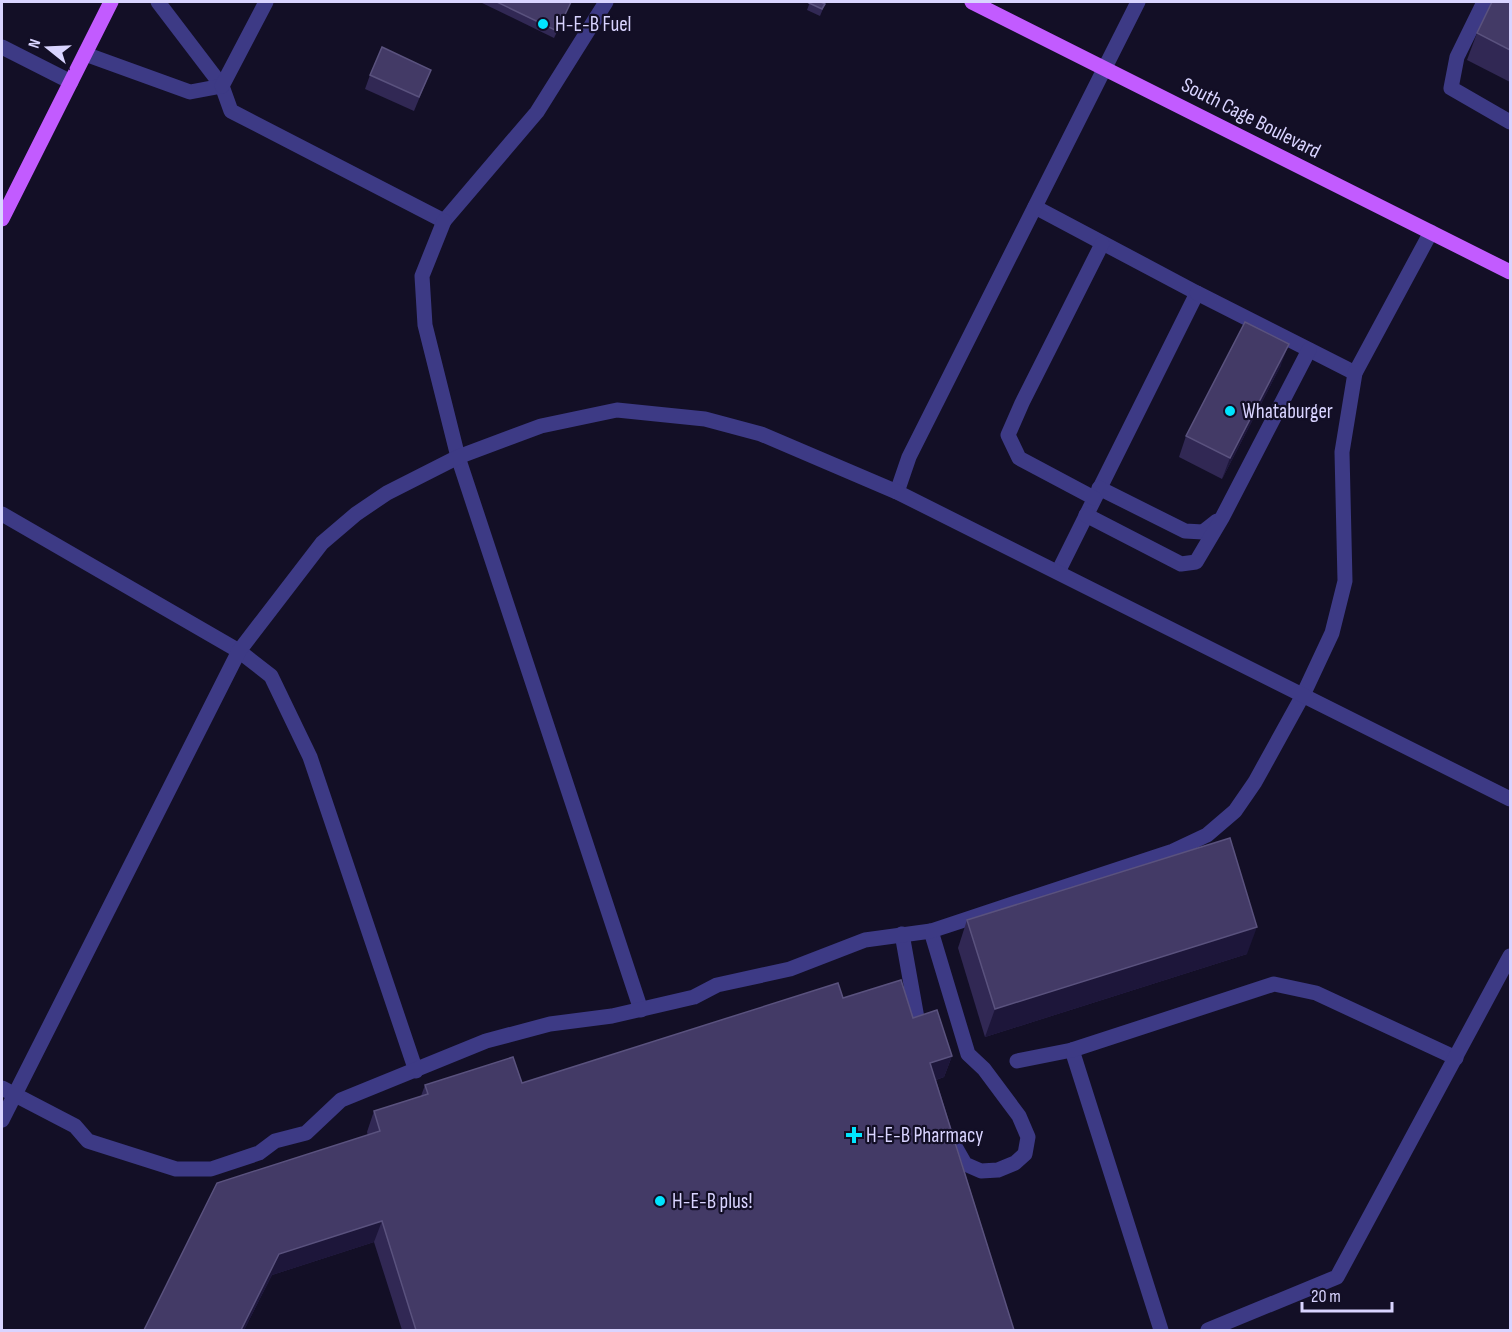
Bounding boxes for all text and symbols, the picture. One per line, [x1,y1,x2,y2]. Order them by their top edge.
place label: H-E-B Fuel [555,12,632,37]
marker: H-E-B Fuel [536,17,550,31]
north arrow [18,18,78,78]
text: N [25,37,46,51]
street label: South Cage Boulevard [1177,72,1325,164]
place label: Whataburger [1242,399,1333,424]
marker: Whataburger [1223,404,1237,418]
place label: H-E-B Pharmacy [866,1123,983,1148]
marker: H-E-B Pharmacy [847,1128,861,1142]
place label: H-E-B plus! [672,1189,752,1214]
marker: H-E-B plus! [653,1194,667,1208]
scale bar [1302,1275,1392,1313]
text: 20 m [1311,1286,1341,1307]

